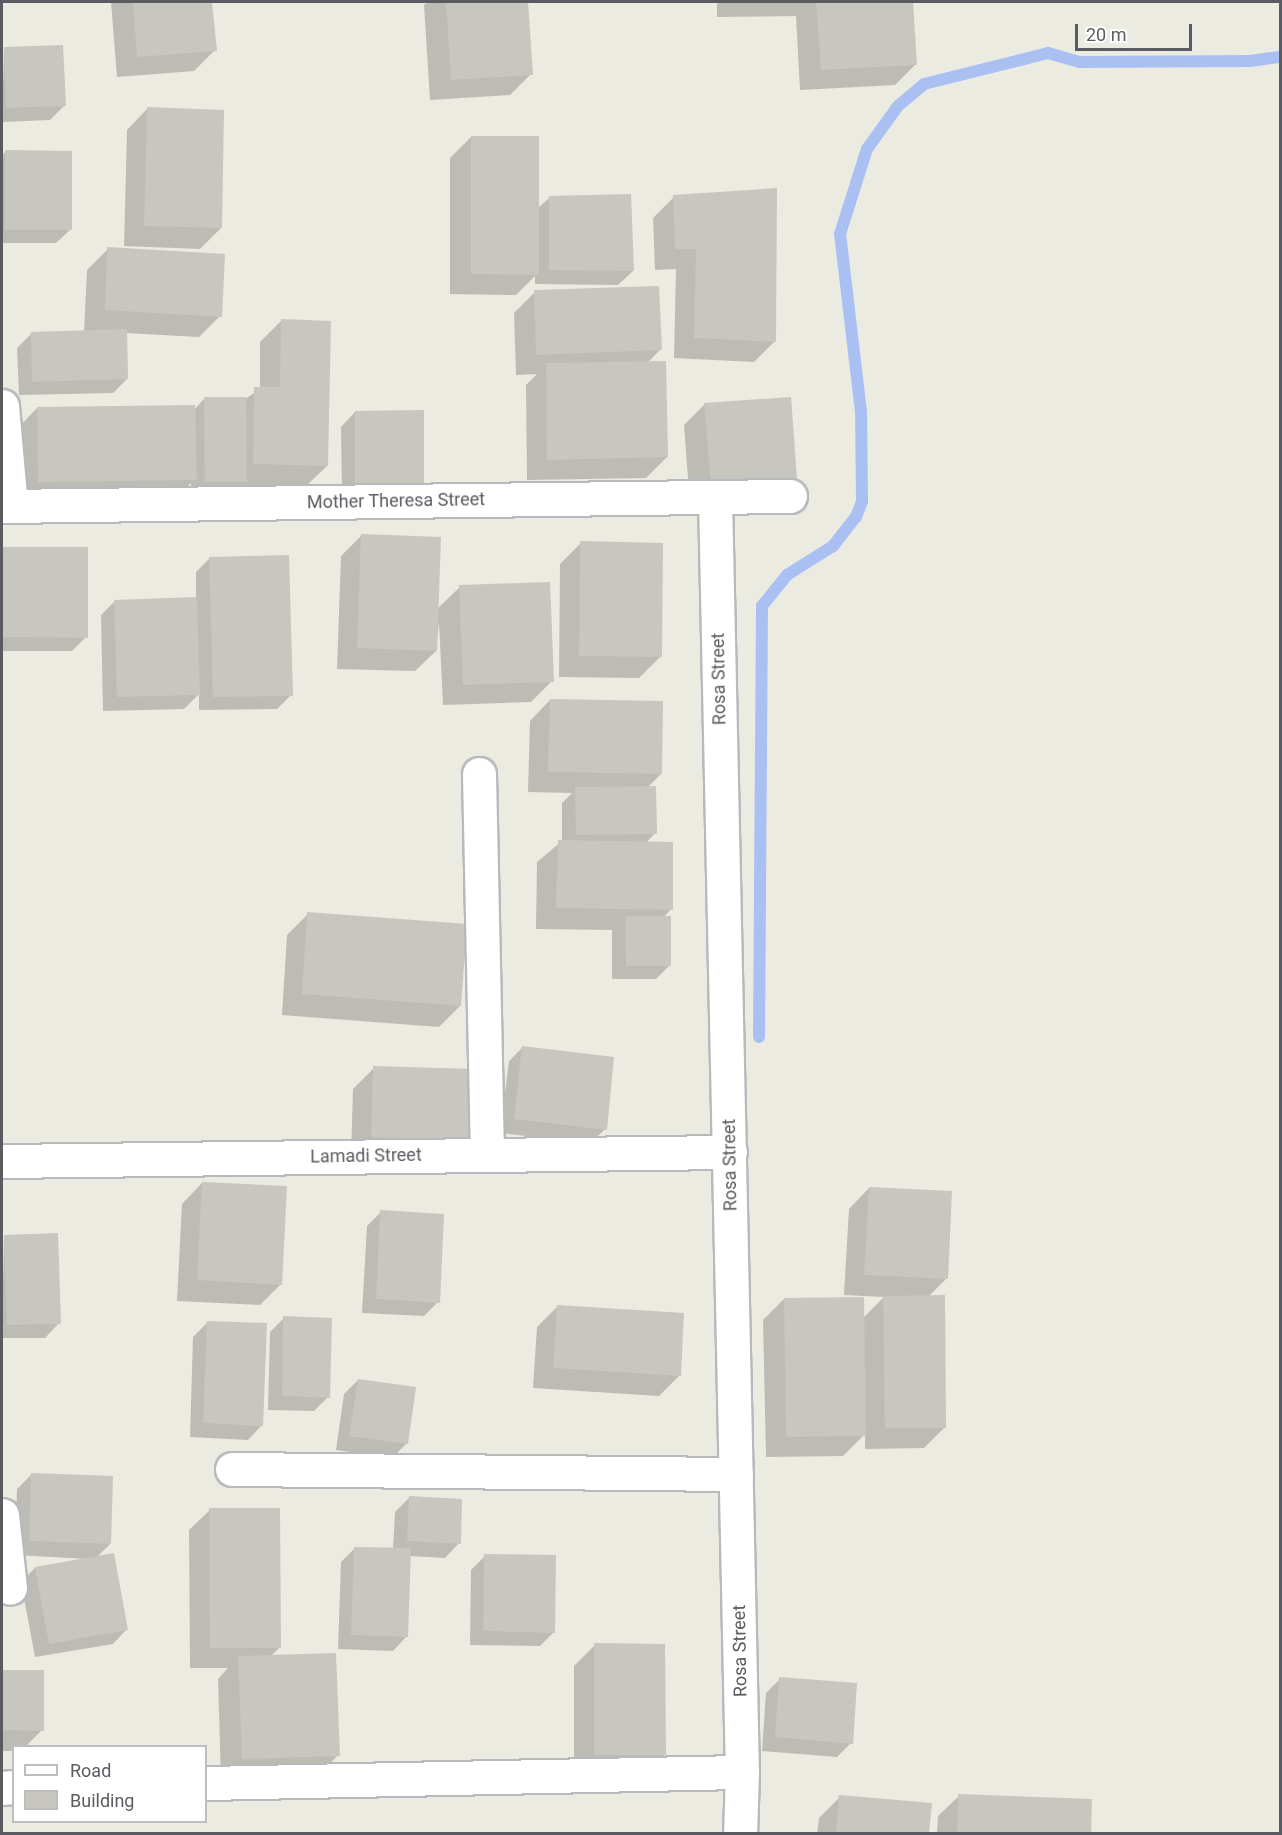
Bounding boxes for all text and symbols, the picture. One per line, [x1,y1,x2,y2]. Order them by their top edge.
scale bar [1078,12,1195,50]
text: 20 m [1086,24,1126,45]
street label: Mother Theresa Street [307,489,485,513]
street label: Rosa Street [707,633,731,725]
street label: Rosa Street [718,1119,742,1211]
street label: Lamadi Street [310,1144,422,1168]
street label: Rosa Street [728,1605,752,1697]
legend [12,1745,207,1823]
text: Road [70,1760,111,1781]
text: Building [70,1790,134,1811]

